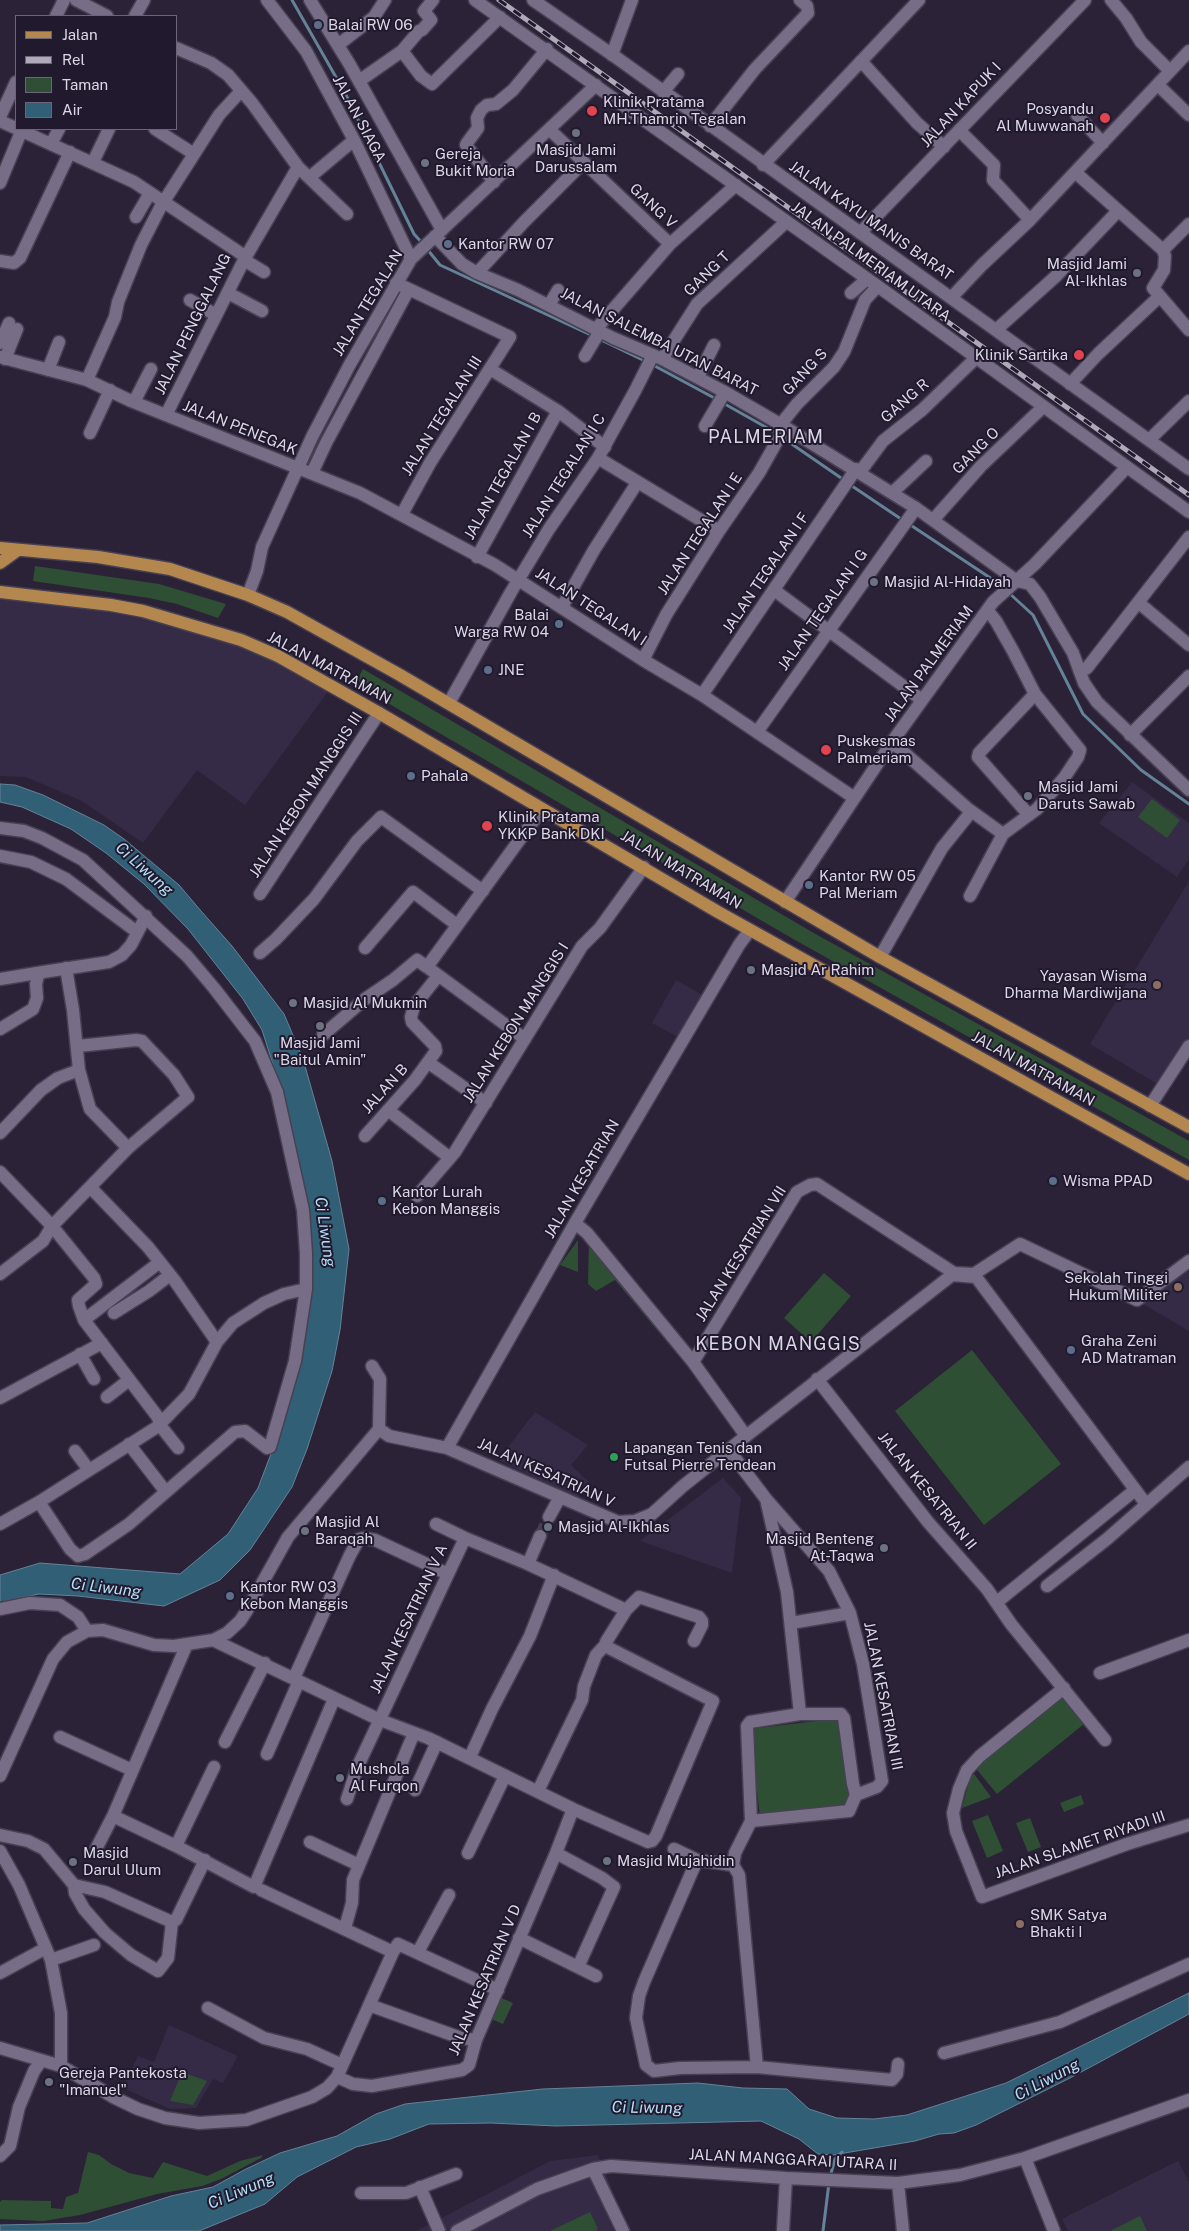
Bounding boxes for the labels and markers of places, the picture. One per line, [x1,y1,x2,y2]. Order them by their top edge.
place label: Balai RW 06 [328,16,413,34]
marker: Balai RW 06 [312,19,324,31]
place label: Klinik Pratama MH.Thamrin Tegalan [603,93,746,128]
place label: Posyandu Al Muwwanah [996,100,1094,135]
marker: Klinik Pratama MH.Thamrin Tegalan [585,104,599,118]
marker: Posyandu Al Muwwanah [1098,111,1112,125]
marker: Masjid Jami Darussalam [570,127,582,139]
place label: Masjid Jami Darussalam [535,141,617,176]
place label: Gereja Bukit Moria [435,145,515,180]
marker: Gereja Bukit Moria [419,157,431,169]
place label: Kantor RW 07 [458,235,554,253]
marker: Kantor RW 07 [442,238,454,250]
place label: Masjid Jami Al-Ikhlas [1047,255,1127,290]
marker: Masjid Jami Al-Ikhlas [1131,267,1143,279]
place label: Klinik Sartika [975,346,1068,364]
marker: Klinik Sartika [1072,348,1086,362]
place label: Masjid Al-Hidayah [884,573,1011,591]
marker: Masjid Al-Hidayah [868,576,880,588]
place label: Balai Warga RW 04 [454,606,549,641]
marker: Balai Warga RW 04 [553,618,565,630]
place label: JNE [498,661,524,679]
marker: JNE [482,664,494,676]
place label: Puskesmas Palmeriam [837,732,916,767]
marker: Puskesmas Palmeriam [819,743,833,757]
place label: Pahala [421,767,468,785]
marker: Pahala [405,770,417,782]
place label: Masjid Jami Daruts Sawab [1038,778,1135,813]
marker: Masjid Jami Daruts Sawab [1022,790,1034,802]
place label: Klinik Pratama YKKP Bank DKI [498,808,605,843]
marker: Klinik Pratama YKKP Bank DKI [480,819,494,833]
place label: Kantor RW 05 Pal Meriam [819,867,916,902]
marker: Kantor RW 05 Pal Meriam [803,879,815,891]
place label: Masjid Ar Rahim [761,961,874,979]
marker: Masjid Ar Rahim [745,964,757,976]
place label: Yayasan Wisma Dharma Mardiwijana [1004,967,1147,1002]
marker: Yayasan Wisma Dharma Mardiwijana [1151,979,1163,991]
place label: Masjid Al Mukmin [303,994,427,1012]
marker: Masjid Al Mukmin [287,997,299,1009]
marker: Masjid Jami "Baitul Amin" [314,1020,326,1032]
place label: Masjid Jami "Baitul Amin" [274,1034,366,1069]
place label: Wisma PPAD [1063,1172,1153,1190]
marker: Wisma PPAD [1047,1175,1059,1187]
place label: Kantor Lurah Kebon Manggis [392,1183,500,1218]
marker: Kantor Lurah Kebon Manggis [376,1195,388,1207]
place label: Sekolah Tinggi Hukum Militer [1064,1269,1168,1304]
marker: Sekolah Tinggi Hukum Militer [1172,1281,1184,1293]
place label: Graha Zeni AD Matraman [1081,1332,1177,1367]
marker: Graha Zeni AD Matraman [1065,1344,1077,1356]
place label: Lapangan Tenis dan Futsal Pierre Tendean [624,1439,776,1474]
marker: Lapangan Tenis dan Futsal Pierre Tendean [608,1451,620,1463]
place label: Masjid Al Baraqah [315,1513,380,1548]
place label: Masjid Al-Ikhlas [558,1518,670,1536]
marker: Masjid Al-Ikhlas [542,1521,554,1533]
marker: Masjid Al Baraqah [299,1525,311,1537]
place label: Masjid Benteng At-Taqwa [766,1530,874,1565]
marker: Masjid Benteng At-Taqwa [878,1542,890,1554]
place label: Kantor RW 03 Kebon Manggis [240,1578,348,1613]
marker: Kantor RW 03 Kebon Manggis [224,1590,236,1602]
place label: Mushola Al Furqon [350,1760,418,1795]
marker: Mushola Al Furqon [334,1772,346,1784]
place label: Masjid Darul Ulum [83,1844,161,1879]
place label: Masjid Mujahidin [617,1852,734,1870]
marker: Masjid Mujahidin [601,1855,613,1867]
marker: Masjid Darul Ulum [67,1856,79,1868]
place label: SMK Satya Bhakti I [1030,1906,1107,1941]
marker: SMK Satya Bhakti I [1014,1918,1026,1930]
place label: Gereja Pantekosta "Imanuel" [59,2064,187,2099]
marker: Gereja Pantekosta "Imanuel" [43,2076,55,2088]

